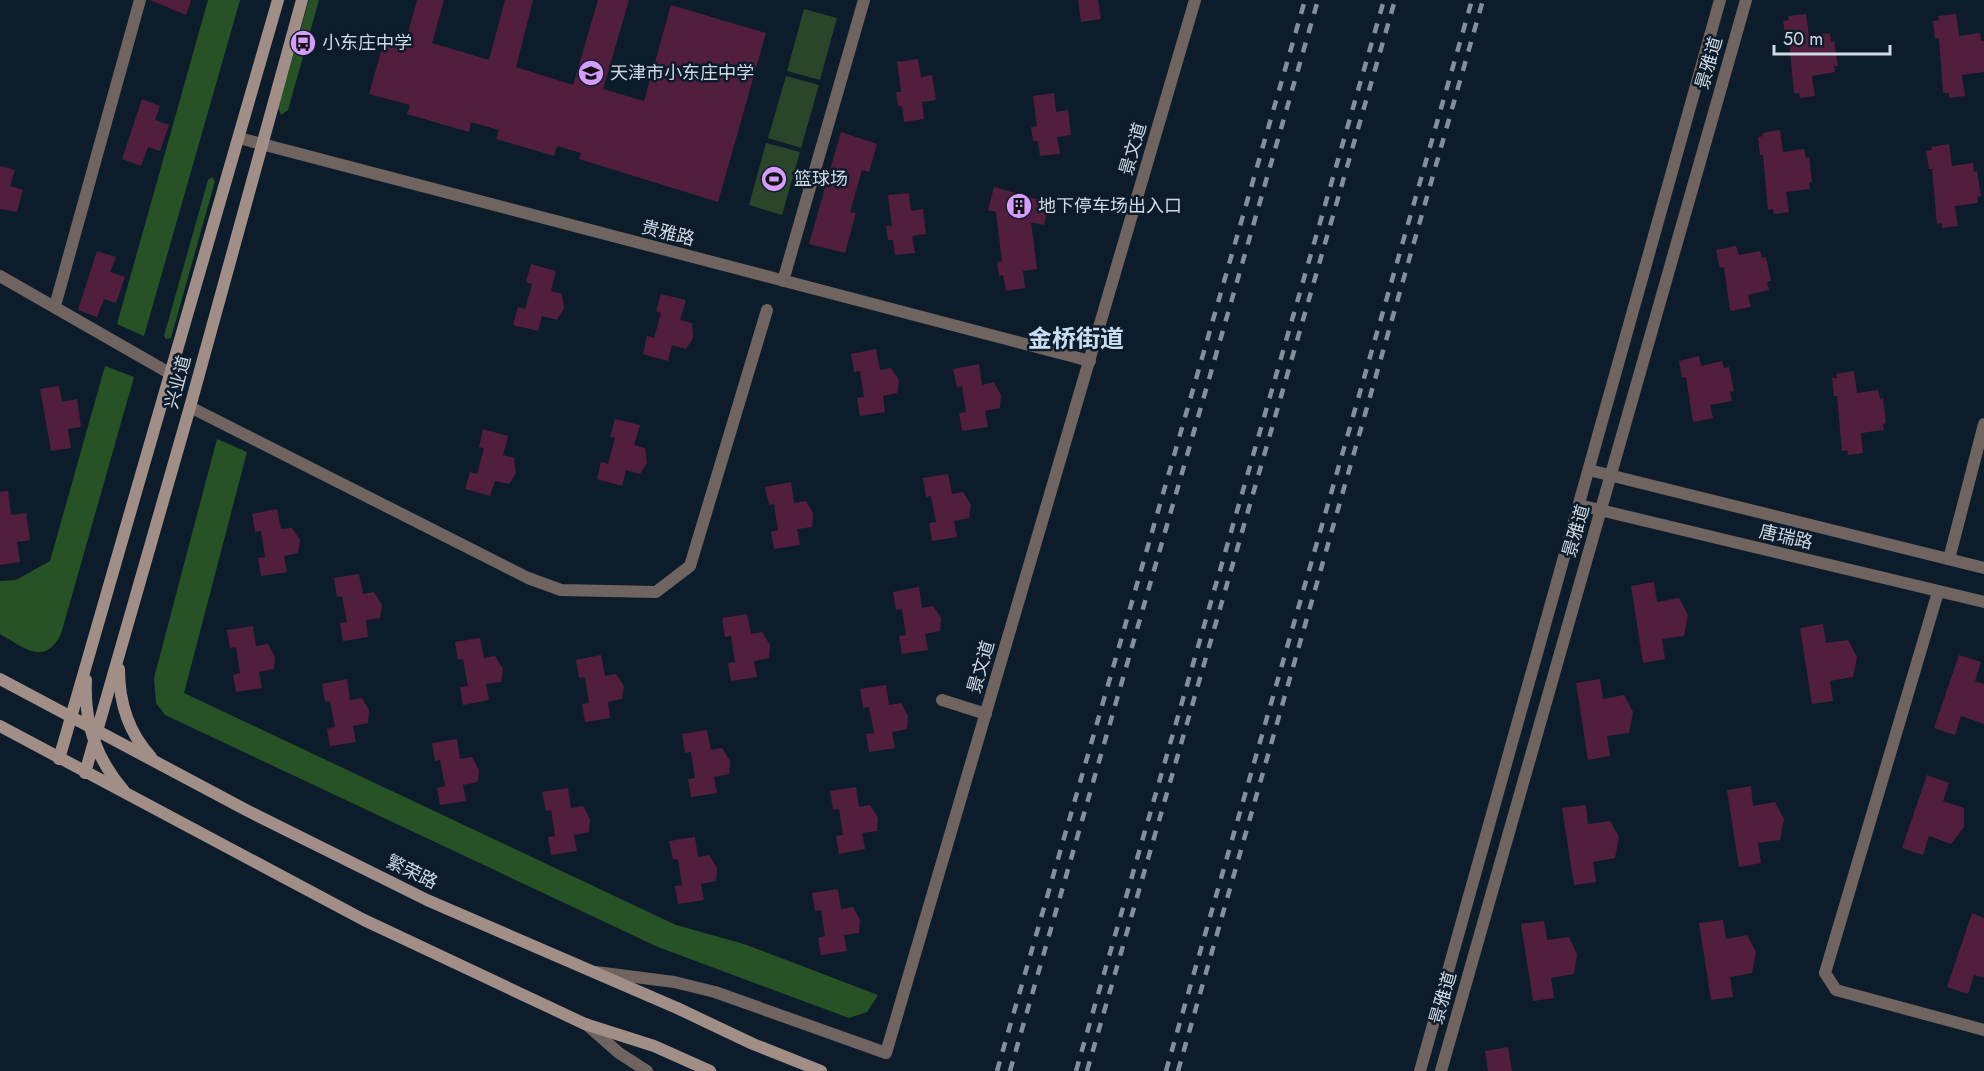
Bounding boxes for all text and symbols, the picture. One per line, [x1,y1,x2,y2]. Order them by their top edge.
scale bar [1774,18,1890,56]
text: 50 m [1783,26,1823,52]
bus stop icon: 小东庄中学 [288,28,318,58]
place label: 小东庄中学 [322,30,412,56]
street label: 景雅道 [1689,33,1729,93]
school or university icon: 天津市小东庄中学 [576,58,606,88]
place label: 天津市小东庄中学 [610,60,754,86]
street label: 景文道 [1113,119,1153,179]
sports icon: 篮球场 [759,164,789,194]
place label: 篮球场 [794,166,848,192]
building icon: 地下停车场出入口 [1004,191,1034,221]
place label: 地下停车场出入口 [1038,193,1182,219]
street label: 贵雅路 [639,214,697,252]
district label: 金桥街道 [1028,321,1124,356]
street label: 兴业道 [158,353,198,411]
street label: 景雅道 [1556,501,1596,561]
street label: 唐瑞路 [1757,518,1815,556]
street label: 景文道 [961,637,1001,697]
street label: 繁荣路 [382,848,442,896]
street label: 景雅道 [1423,968,1463,1028]

